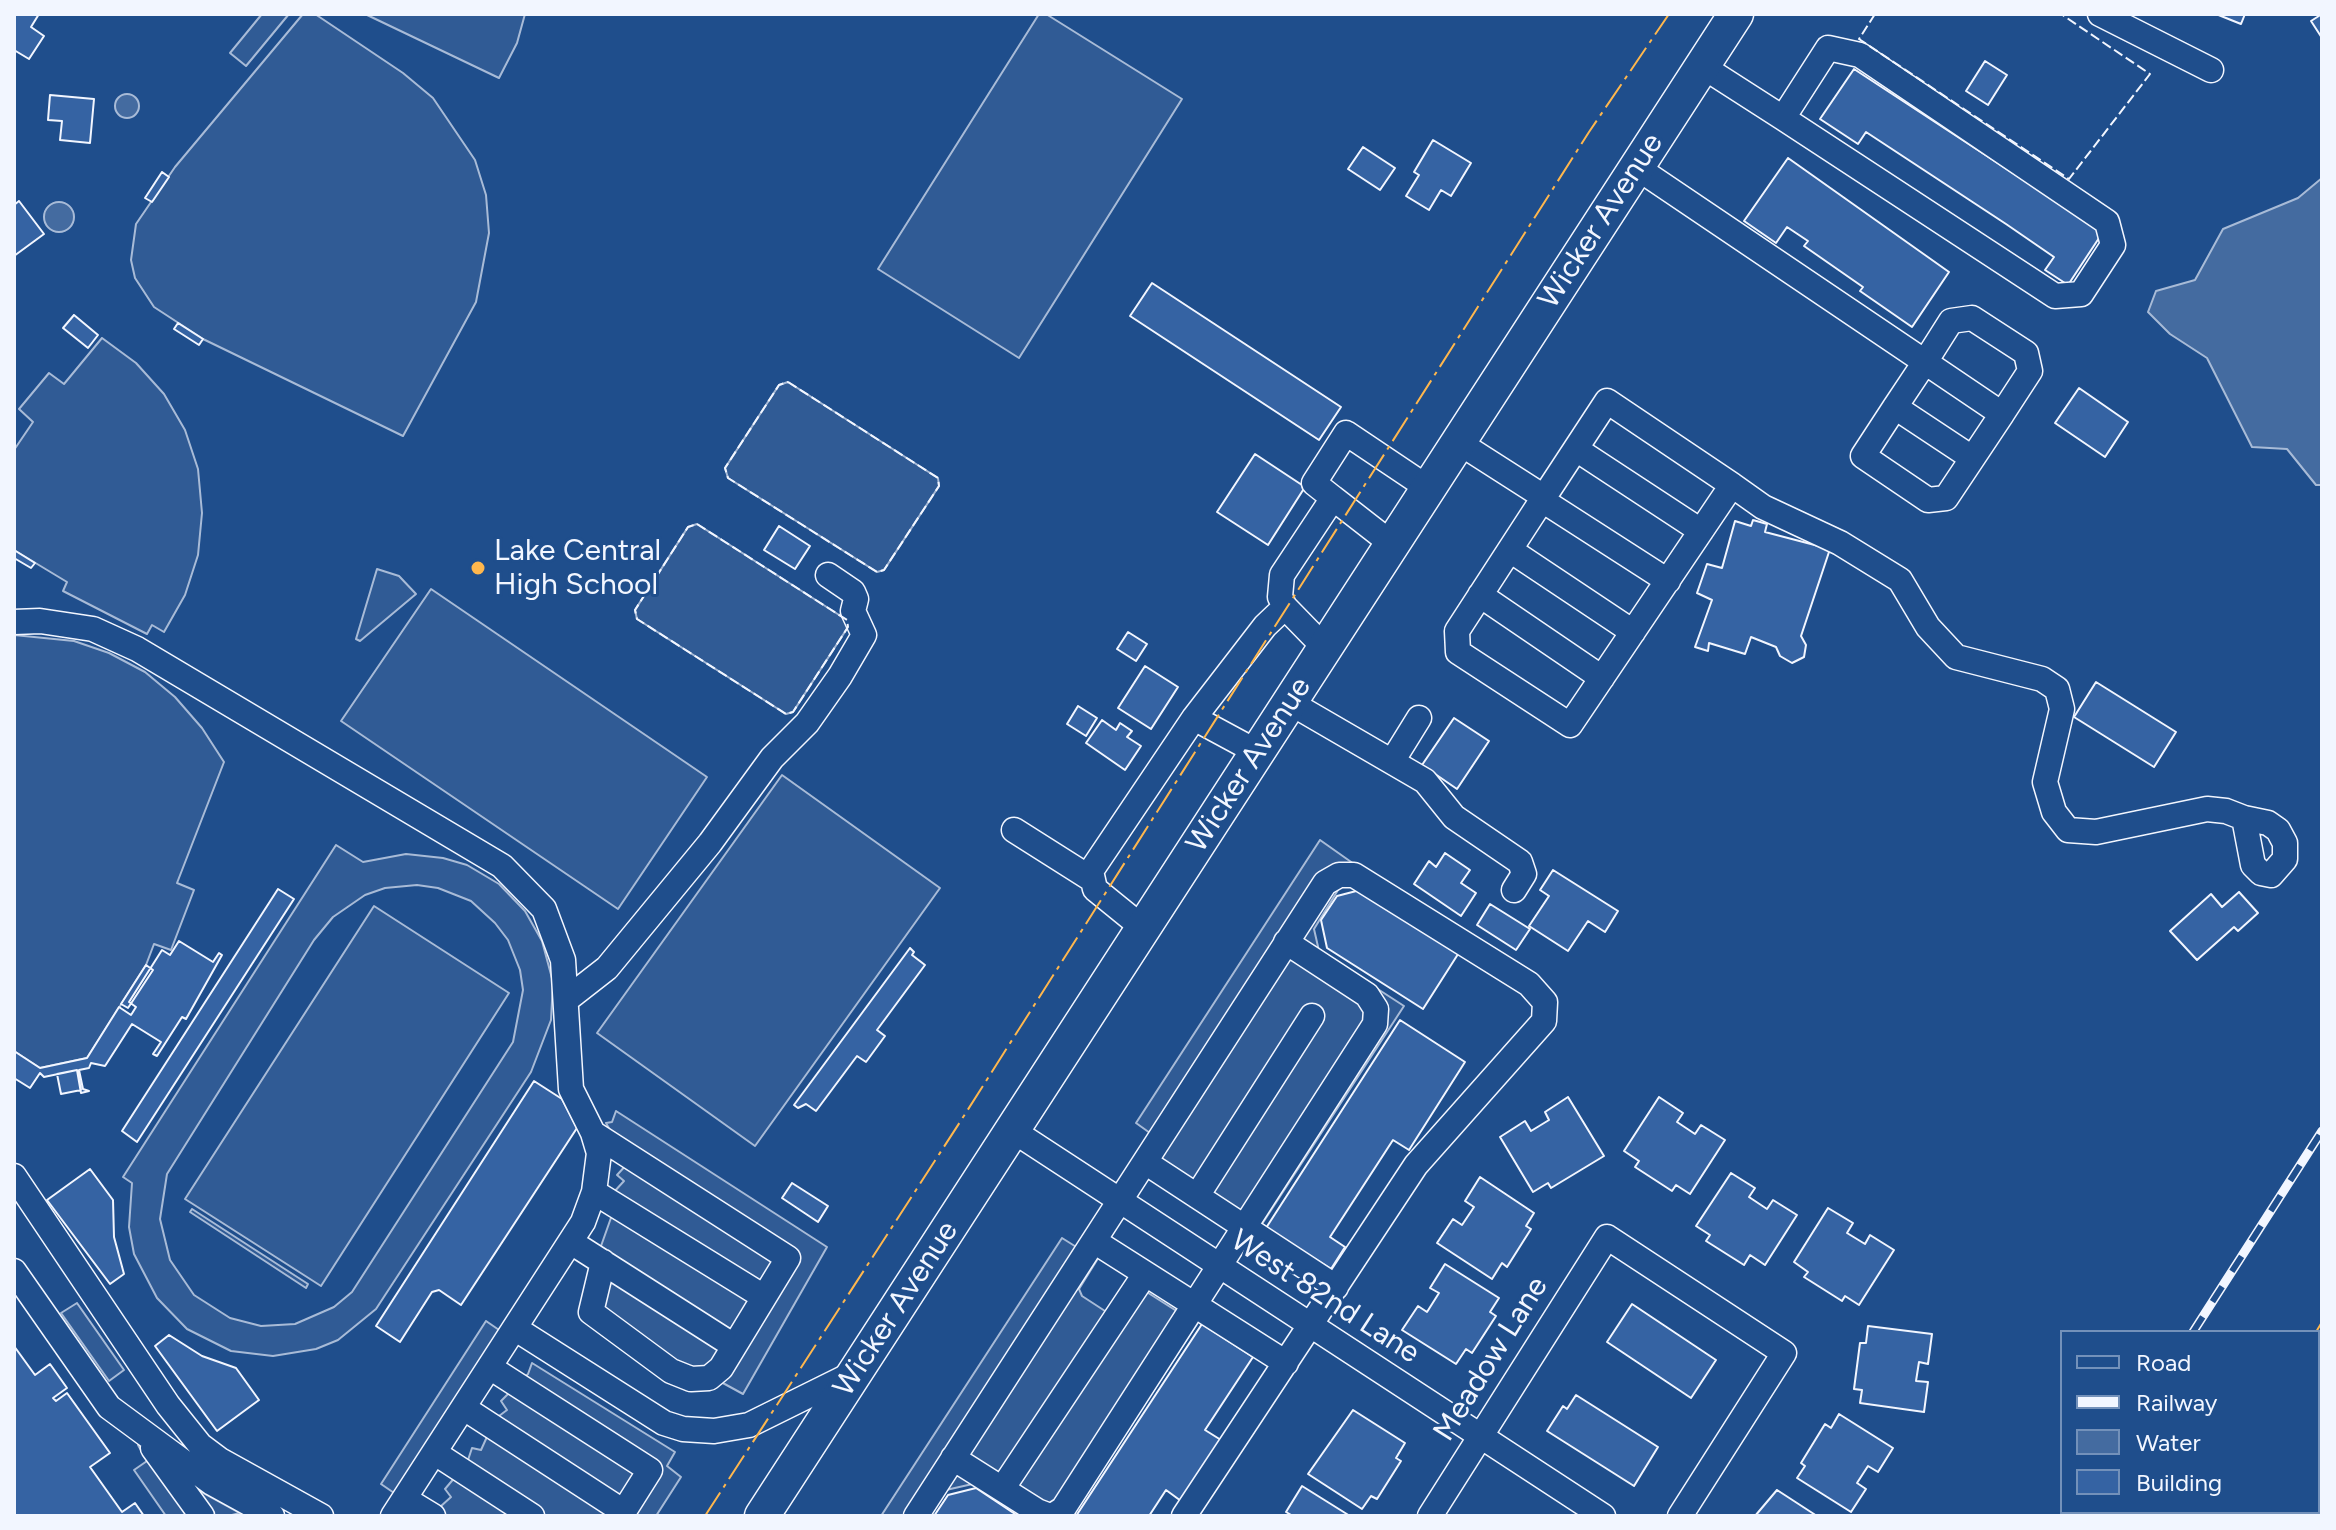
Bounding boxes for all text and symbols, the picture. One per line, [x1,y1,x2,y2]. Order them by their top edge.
street label: Wicker Avenue [1531,127,1671,315]
place label: Lake Central High School [494,533,661,604]
marker: Lake Central High School [469,559,487,577]
street label: Wicker Avenue [1179,671,1319,859]
street label: Wicker Avenue [826,1215,966,1403]
street label: West 82nd Lane [1224,1223,1426,1371]
street label: Meadow Lane [1426,1270,1556,1448]
legend [2060,1330,2320,1514]
text: Road [2136,1348,2191,1377]
text: Railway [2136,1388,2217,1417]
text: Water [2136,1428,2201,1457]
text: Building [2136,1468,2222,1497]

